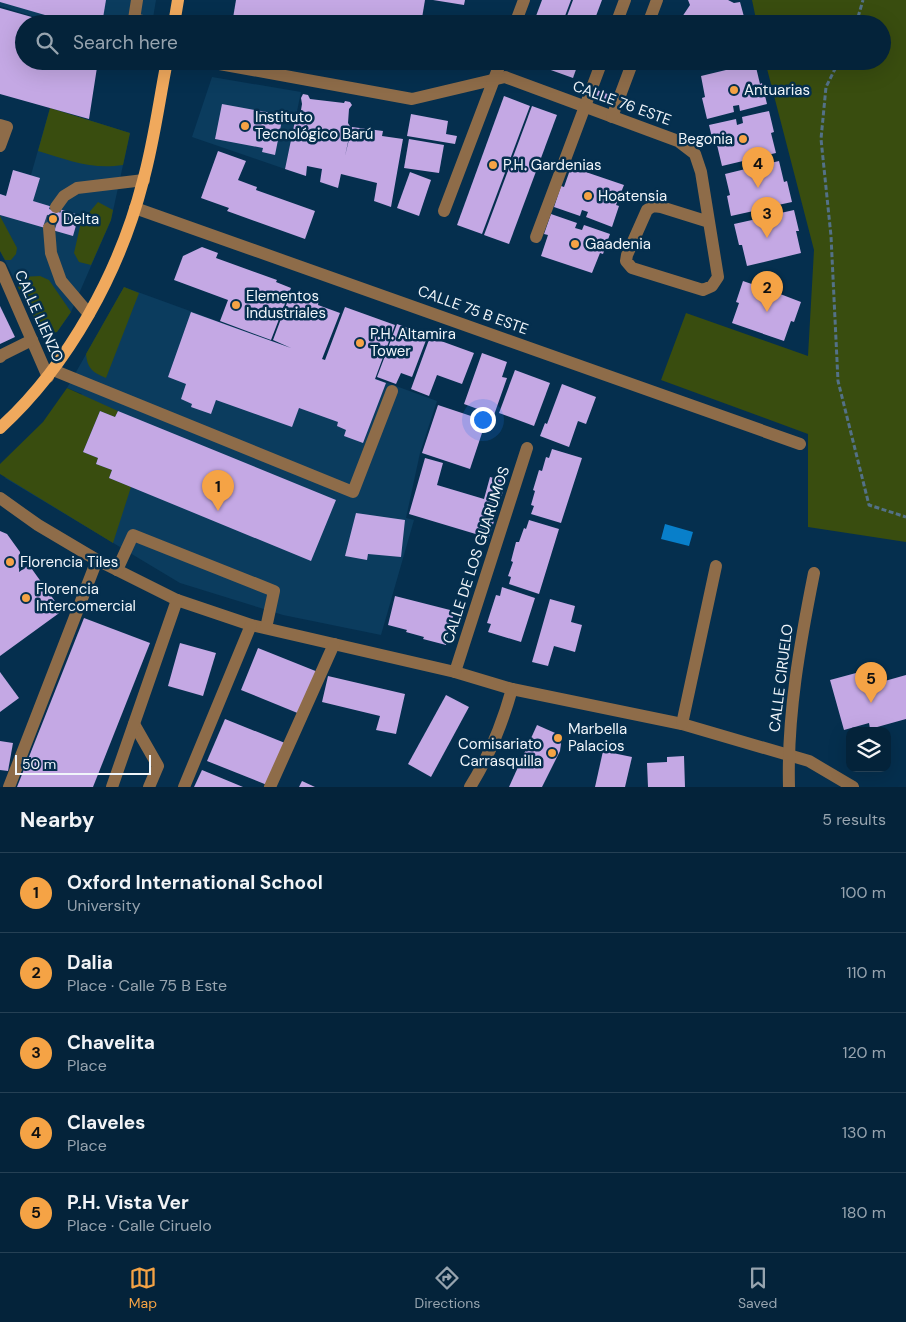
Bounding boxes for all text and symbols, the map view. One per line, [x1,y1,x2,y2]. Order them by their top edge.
search box [15,15,891,70]
icon: search [33,29,61,57]
text: Search here [73,30,178,55]
street label: CALLE 76 ESTE [570,76,674,130]
place label: Antuarias [744,80,810,100]
marker: Antuarias [728,84,740,96]
place label: Instituto Tecnológico Barú [255,107,373,144]
marker: Instituto Tecnológico Barú [239,120,251,132]
place label: Begonia [678,129,733,149]
marker: Begonia [737,133,749,145]
pin: 4 [742,147,774,188]
place label: P.H. Gardenias [503,155,601,175]
marker: P.H. Gardenias [487,159,499,171]
place label: Hoatensia [598,186,667,206]
marker: Hoatensia [582,190,594,202]
pin: 3 [751,197,783,238]
place label: Delta [63,209,99,229]
marker: Delta [47,213,59,225]
place label: Gaadenia [585,234,651,254]
marker: Gaadenia [569,238,581,250]
street label: CALLE LIENZO [10,267,68,365]
pin: 2 [751,271,783,312]
street label: CALLE 75 B ESTE [415,281,531,339]
place label: Elementos Industriales [246,286,326,323]
marker: Elementos Industriales [230,299,242,311]
place label: P.H. Altamira Tower [370,324,456,361]
marker: P.H. Altamira Tower [354,337,366,349]
your location [470,407,496,433]
street label: CALLE DE LOS GUARUMOS [438,464,514,646]
pin: 1 [202,470,234,511]
place label: Florencia Tiles [20,552,118,572]
marker: Florencia Tiles [4,556,16,568]
place label: Florencia Intercomercial [36,579,136,616]
marker: Florencia Intercomercial [20,592,32,604]
street label: CALLE CIRUELO [764,623,798,733]
pin: 5 [855,662,887,703]
place label: Marbella Palacios [568,719,627,756]
map controls [846,727,891,772]
button: layers [846,727,891,772]
marker: Marbella Palacios [552,732,564,744]
place label: Comisariato Carrasquilla [458,734,542,771]
marker: Comisariato Carrasquilla [546,747,558,759]
scale bar [15,752,151,775]
text: 50 m [22,755,56,773]
text: Nearby [20,806,94,834]
text: 5 results [822,809,886,830]
text: Oxford International School [67,870,323,895]
text: 1 [33,882,39,903]
text: 100 m [841,882,886,903]
text: University [67,895,141,916]
text: Dalia [67,950,113,975]
text: 2 [31,962,41,983]
text: 110 m [847,962,886,983]
text: Place · Calle 75 B Este [67,975,227,996]
text: Chavelita [67,1030,155,1055]
text: 3 [31,1042,41,1063]
text: 120 m [842,1042,886,1063]
text: Place [67,1055,107,1076]
text: Claveles [67,1110,145,1135]
text: 4 [31,1122,41,1143]
text: 130 m [842,1122,886,1143]
text: Place [67,1135,107,1156]
text: P.H. Vista Ver [67,1190,189,1215]
text: 5 [31,1202,41,1223]
text: 180 m [842,1202,886,1223]
text: Place · Calle Ciruelo [67,1215,212,1236]
tab: Map [129,1264,157,1312]
tab: Directions [415,1264,480,1312]
tab: Saved [738,1264,777,1312]

